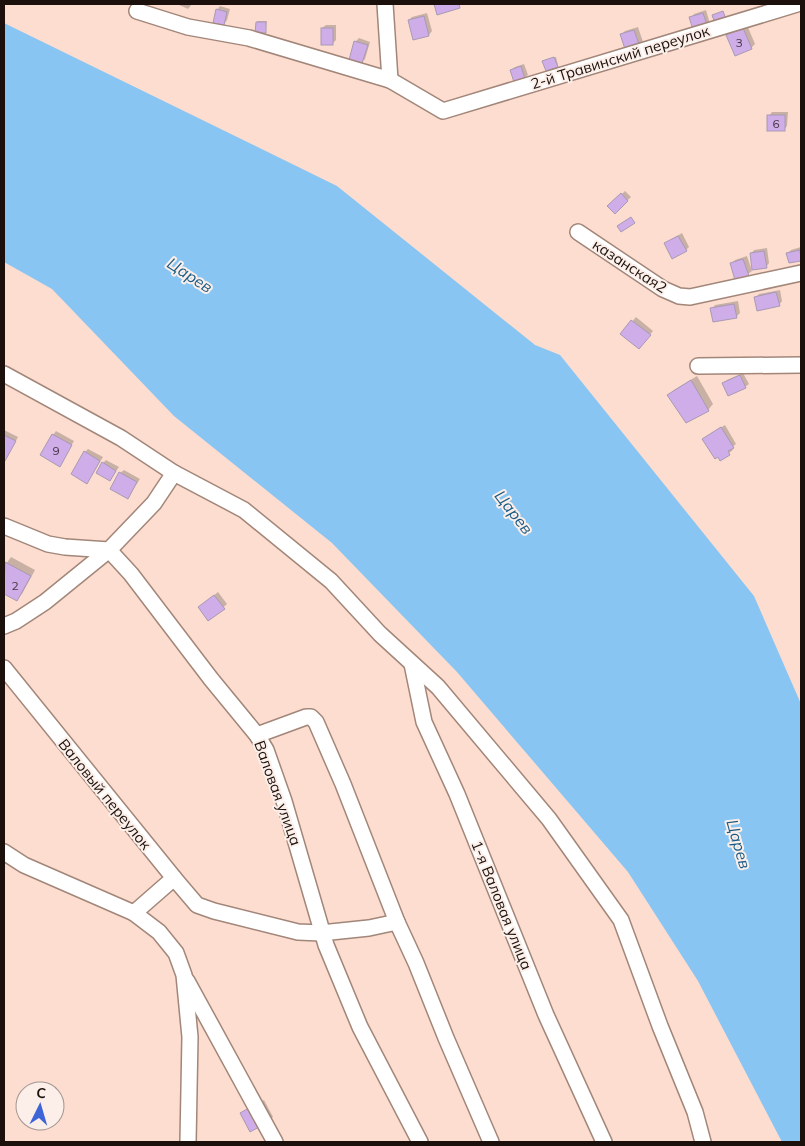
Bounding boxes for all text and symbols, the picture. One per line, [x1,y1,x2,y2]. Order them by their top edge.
street label: 2-й Травинский переулок [528,20,713,93]
house number: 3 [735,35,743,50]
house number: 6 [772,116,780,131]
street label: казанская2 [589,235,671,297]
water label: Царев [164,253,217,297]
house number: 9 [52,443,60,458]
water label: Царев [491,486,537,538]
house number: 2 [11,578,19,593]
street label: Валовый переулок [54,735,156,854]
street label: Валовая улица [250,738,306,848]
water label: Царев [722,817,756,871]
street label: 1-я Валовая улица [467,838,537,972]
north arrow [15,1081,65,1131]
text: С [36,1084,47,1102]

